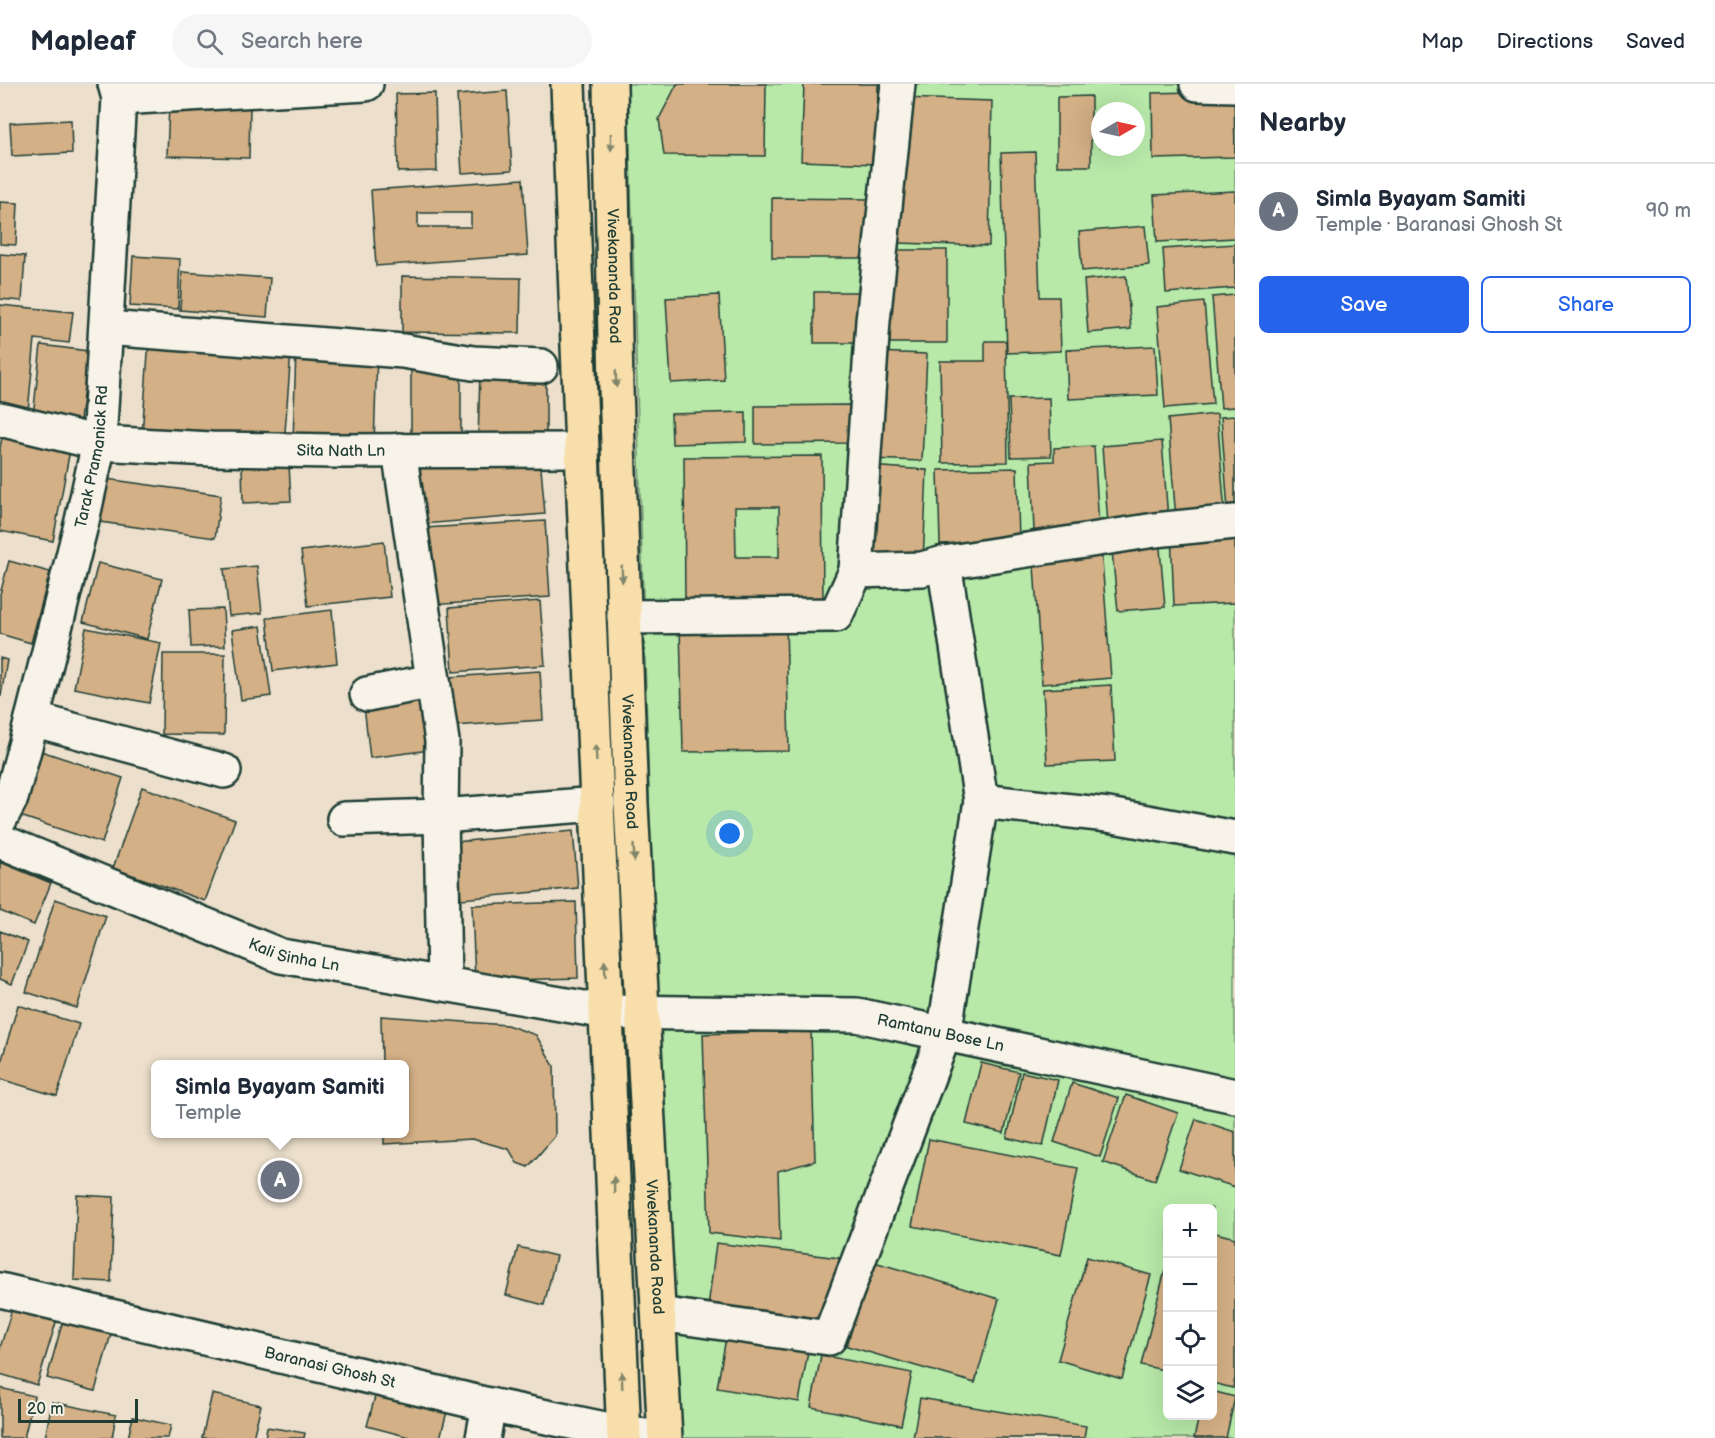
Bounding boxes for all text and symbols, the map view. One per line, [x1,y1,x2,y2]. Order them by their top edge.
search box [172,14,592,68]
text: Mapleaf [30,25,136,58]
icon: search [193,25,226,58]
text: Search here [241,28,363,55]
text: Map [1421,29,1464,54]
text: Directions [1497,29,1593,54]
text: Saved [1626,29,1685,54]
north arrow [1091,102,1145,156]
text: Nearby [1259,108,1346,139]
one-way arrow [606,133,616,152]
text: Simla Byayam Samiti [1316,186,1526,213]
text: A [1272,199,1285,223]
text: 90 m [1646,199,1691,223]
street label: Vivekananda Road [603,208,625,344]
text: Temple · Baranasi Ghosh St [1316,213,1563,237]
button: Save [1259,276,1469,333]
button: Share [1481,276,1691,333]
one-way arrow [611,370,621,389]
street label: Tarak Pramanick Rd [71,385,112,530]
street label: Sita Nath Ln [296,441,385,461]
one-way arrow [618,565,627,584]
street label: Vivekananda Road [618,694,642,830]
one-way arrow [591,744,600,763]
your location [715,819,744,848]
one-way arrow [629,844,638,863]
street label: Kali Sinha Ln [246,934,341,975]
one-way arrow [601,959,610,978]
street label: Ramtanu Bose Ln [875,1010,1006,1056]
popup [151,1060,409,1138]
text: Simla Byayam Samiti [175,1074,385,1101]
text: Temple [175,1101,241,1125]
pin: A [260,1158,300,1202]
one-way arrow [609,1175,618,1194]
street label: Vivekananda Road [642,1179,668,1315]
map controls [1163,1204,1217,1420]
button: + [1163,1204,1217,1258]
button: − [1163,1258,1217,1312]
button: locate [1163,1312,1217,1366]
street label: Baranasi Ghosh St [263,1343,397,1392]
button: layers [1163,1366,1217,1420]
one-way arrow [617,1370,626,1389]
scale bar [18,1396,138,1424]
text: 20 m [27,1400,63,1419]

